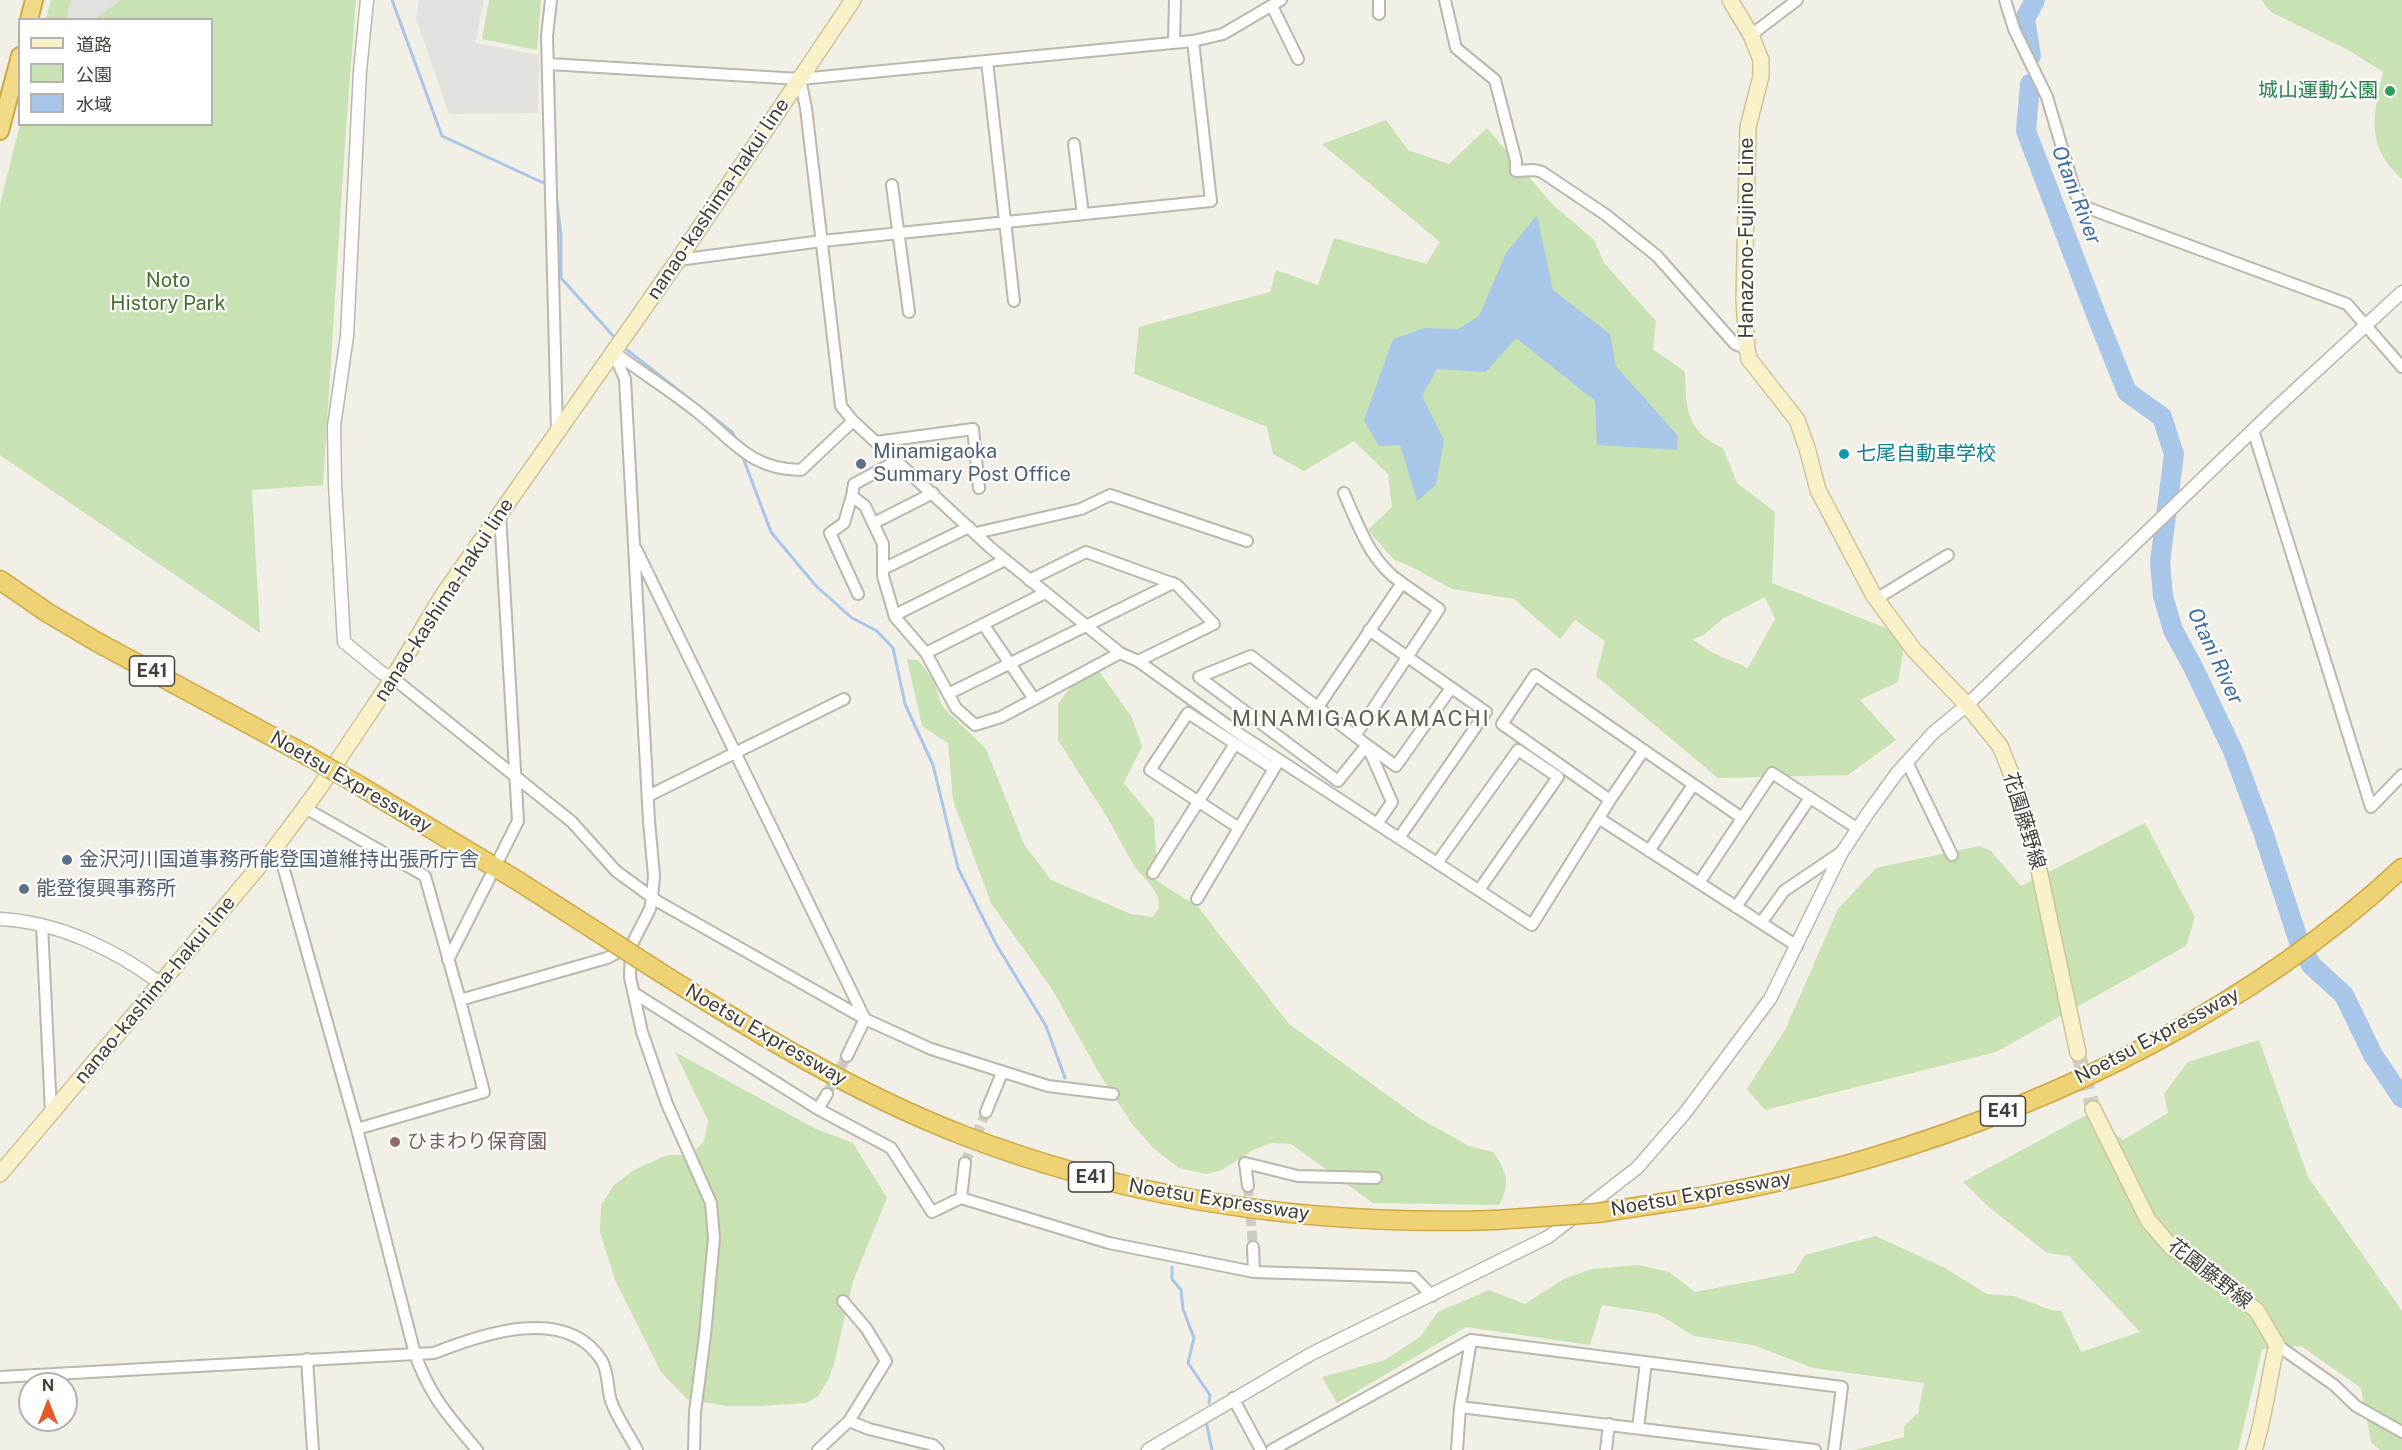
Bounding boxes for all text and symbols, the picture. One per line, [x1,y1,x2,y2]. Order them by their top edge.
legend [18,18,213,126]
text: 道路 [76,34,112,55]
text: 公園 [76,64,112,85]
place label: 城山運動公園 [2258,79,2378,103]
marker: 城山運動公園 [2383,84,2397,98]
text: 水域 [76,94,112,115]
street label: nanao-kashima-hakui line [642,94,794,304]
street label: Hanazono-Fujino Line [1735,137,1759,339]
water label: Otani River [2046,142,2106,248]
park label: Noto History Park [110,269,226,316]
place label: Minamigaoka Summary Post Office [873,440,1071,487]
place label: 七尾自動車学校 [1856,442,1996,466]
marker: 七尾自動車学校 [1837,447,1851,461]
marker: Minamigaoka Summary Post Office [854,457,868,471]
street label: nanao-kashima-hakui line [369,494,519,706]
water label: Otani River [2182,604,2248,708]
road number: E41 [130,656,174,686]
district label: MINAMIGAOKAMACHI [1232,706,1490,732]
street label: Noetsu Expressway [266,726,436,838]
street label: 花園藤野線 [1998,770,2050,872]
place label: 金沢河川国道事務所能登国道維持出張所庁舎 [79,848,479,872]
marker: 金沢河川国道事務所能登国道維持出張所庁舎 [60,853,74,867]
place label: 能登復興事務所 [36,877,176,901]
marker: 能登復興事務所 [17,882,31,896]
street label: nanao-kashima-hakui line [69,891,241,1089]
street label: Noetsu Expressway [681,979,851,1091]
street label: Noetsu Expressway [2071,983,2243,1089]
road number: E41 [1980,1096,2026,1126]
place label: ひまわり保育園 [407,1130,547,1154]
marker: ひまわり保育園 [388,1135,402,1149]
road number: E41 [1068,1162,1114,1192]
street label: Noetsu Expressway [1609,1166,1793,1222]
street label: Noetsu Expressway [1127,1174,1311,1226]
street label: 花園藤野線 [2163,1234,2257,1314]
north arrow [18,1372,78,1432]
text: N [42,1376,54,1395]

